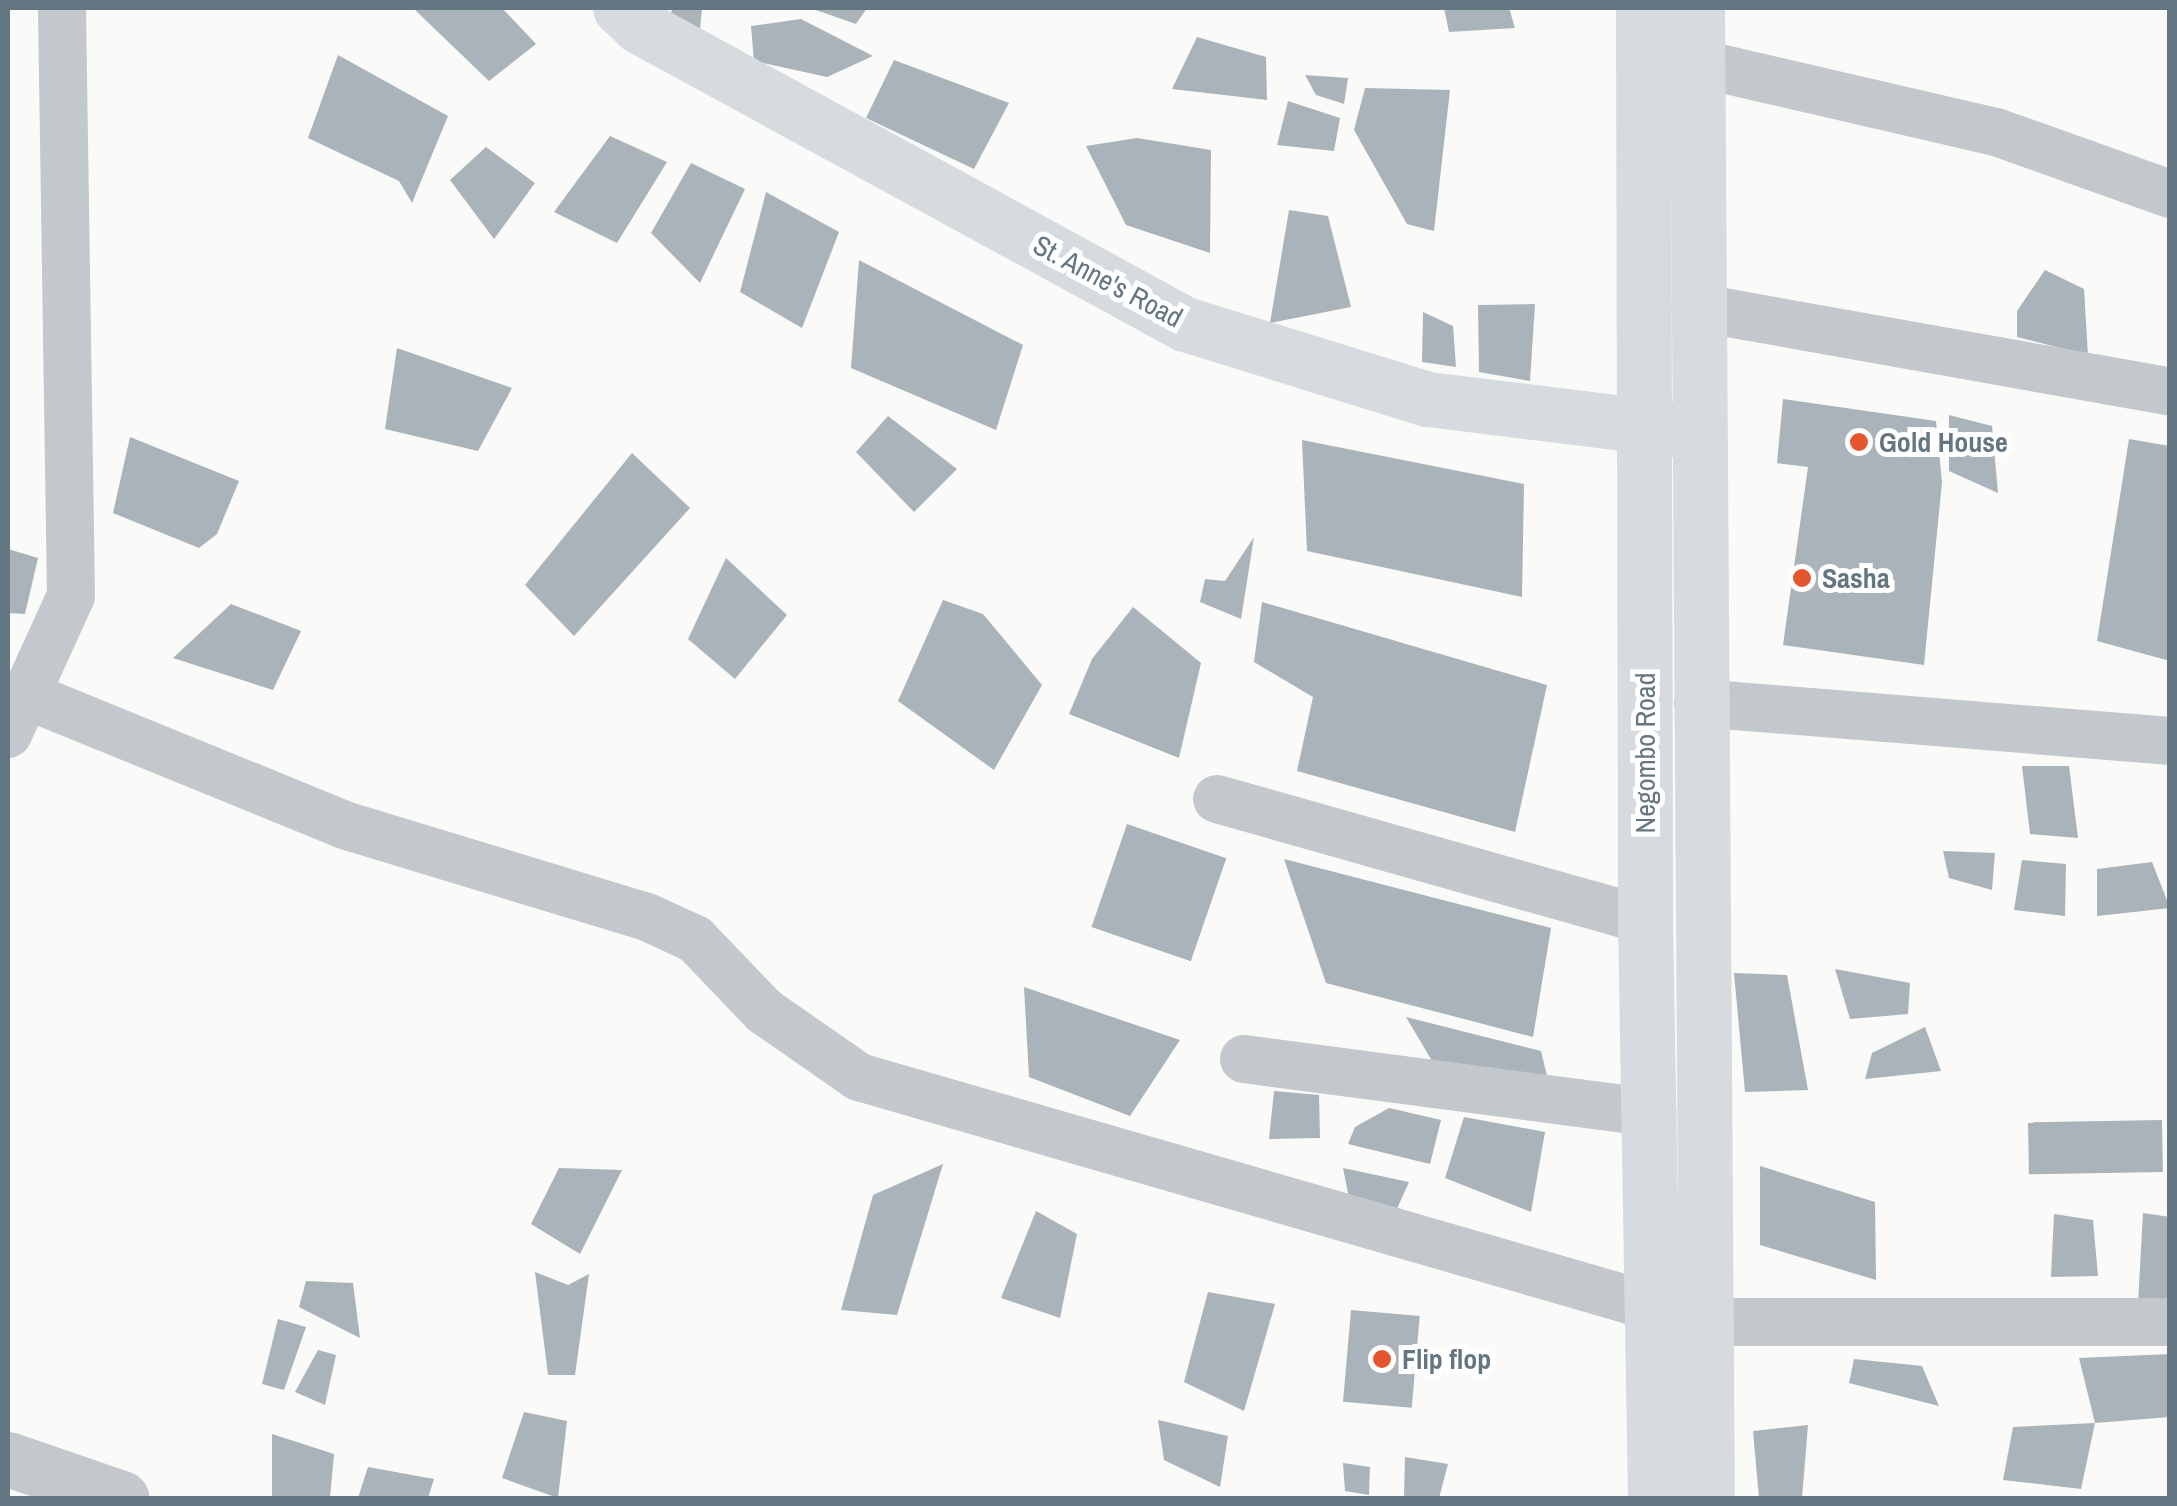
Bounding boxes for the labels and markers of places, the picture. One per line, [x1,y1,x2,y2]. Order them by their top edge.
place label: Gold House [1879,425,2008,459]
marker: Gold House [1848,431,1870,453]
place label: Sasha [1822,561,1890,595]
marker: Sasha [1791,567,1813,589]
place label: Flip flop [1402,1342,1491,1376]
marker: Flip flop [1371,1348,1393,1370]

